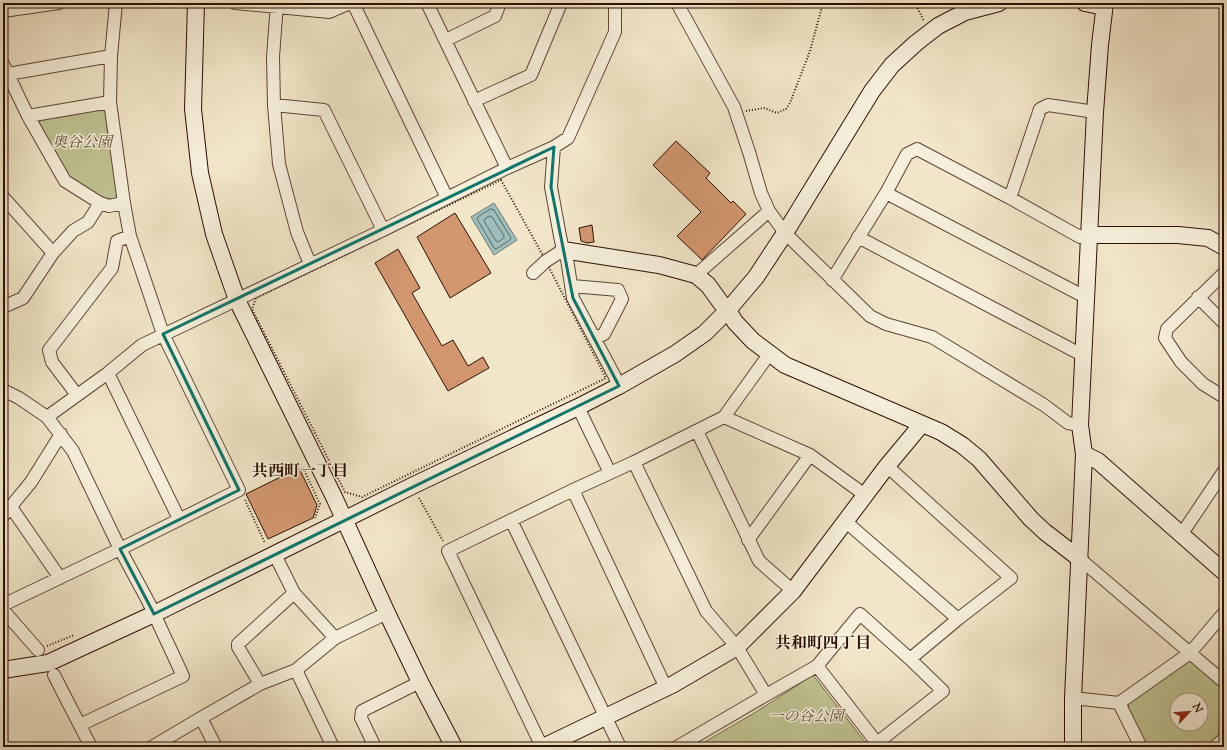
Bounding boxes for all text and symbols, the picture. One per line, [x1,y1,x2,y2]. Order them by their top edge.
park label: 奥谷公園 [52,133,115,154]
district label: 共西町一丁目 [252,461,348,484]
district label: 共和町四丁目 [775,633,871,656]
north arrow [1169,692,1209,732]
text: N [1188,700,1206,716]
park label: 一の谷公園 [768,707,846,728]

